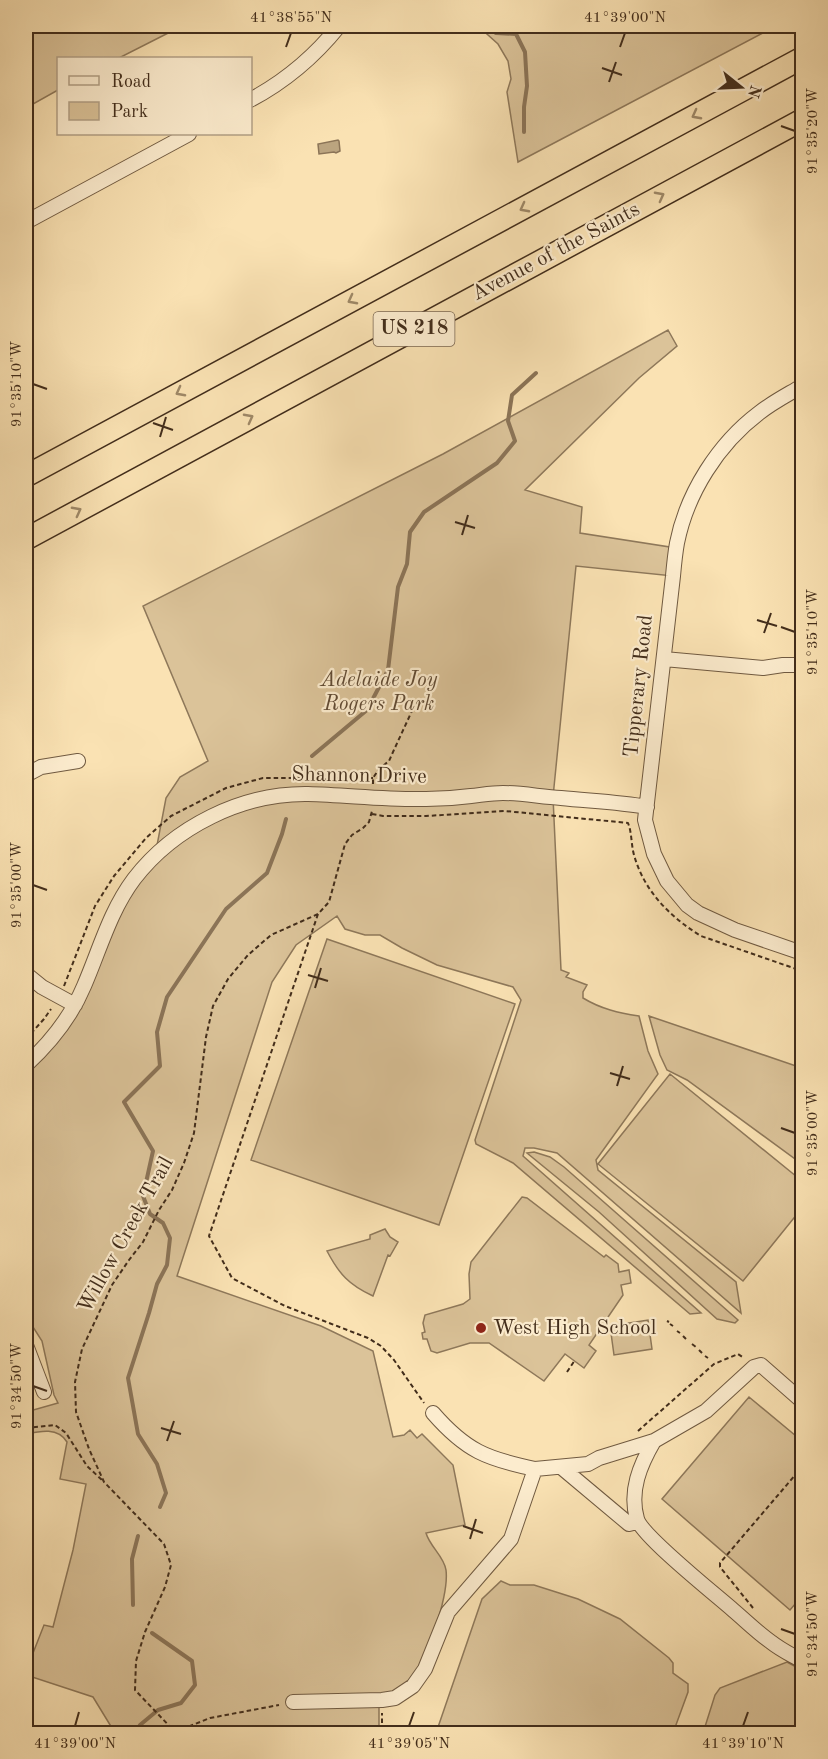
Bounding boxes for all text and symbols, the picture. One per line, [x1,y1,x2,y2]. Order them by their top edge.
text: 41°38'55"N [250,11,332,26]
text: 41°39'00"N [584,11,666,26]
legend [57,57,252,135]
north arrow [711,57,771,117]
text: Road [111,73,151,91]
text: N [744,83,763,100]
text: 91°35'20"W [806,88,821,174]
text: Park [111,103,148,121]
one-way arrow [691,108,702,119]
one-way arrow [654,192,665,203]
street label: Avenue of the Saints [469,199,643,305]
one-way arrow [520,201,530,212]
one-way arrow [348,293,358,304]
road number: US 218 [374,312,454,346]
text: 91°35'10"W [10,341,25,427]
one-way arrow [176,385,187,396]
one-way arrow [242,414,253,425]
one-way arrow [71,507,81,518]
text: 91°35'10"W [806,589,821,675]
street label: Tipperary Road [621,614,657,758]
park label: Adelaide Joy Rogers Park [320,670,438,715]
street label: Shannon Drive [291,764,427,788]
text: 91°35'00"W [10,842,25,928]
text: 91°35'00"W [806,1090,821,1176]
street label: Willow Creek Trail [74,1153,178,1317]
place label: West High School [493,1318,657,1339]
marker: West High School [474,1321,488,1335]
text: 91°34'50"W [10,1343,25,1429]
text: 91°34'50"W [806,1591,821,1677]
text: 41°39'00"N [34,1737,116,1752]
text: 41°39'05"N [368,1737,450,1752]
text: 41°39'10"N [702,1737,784,1752]

